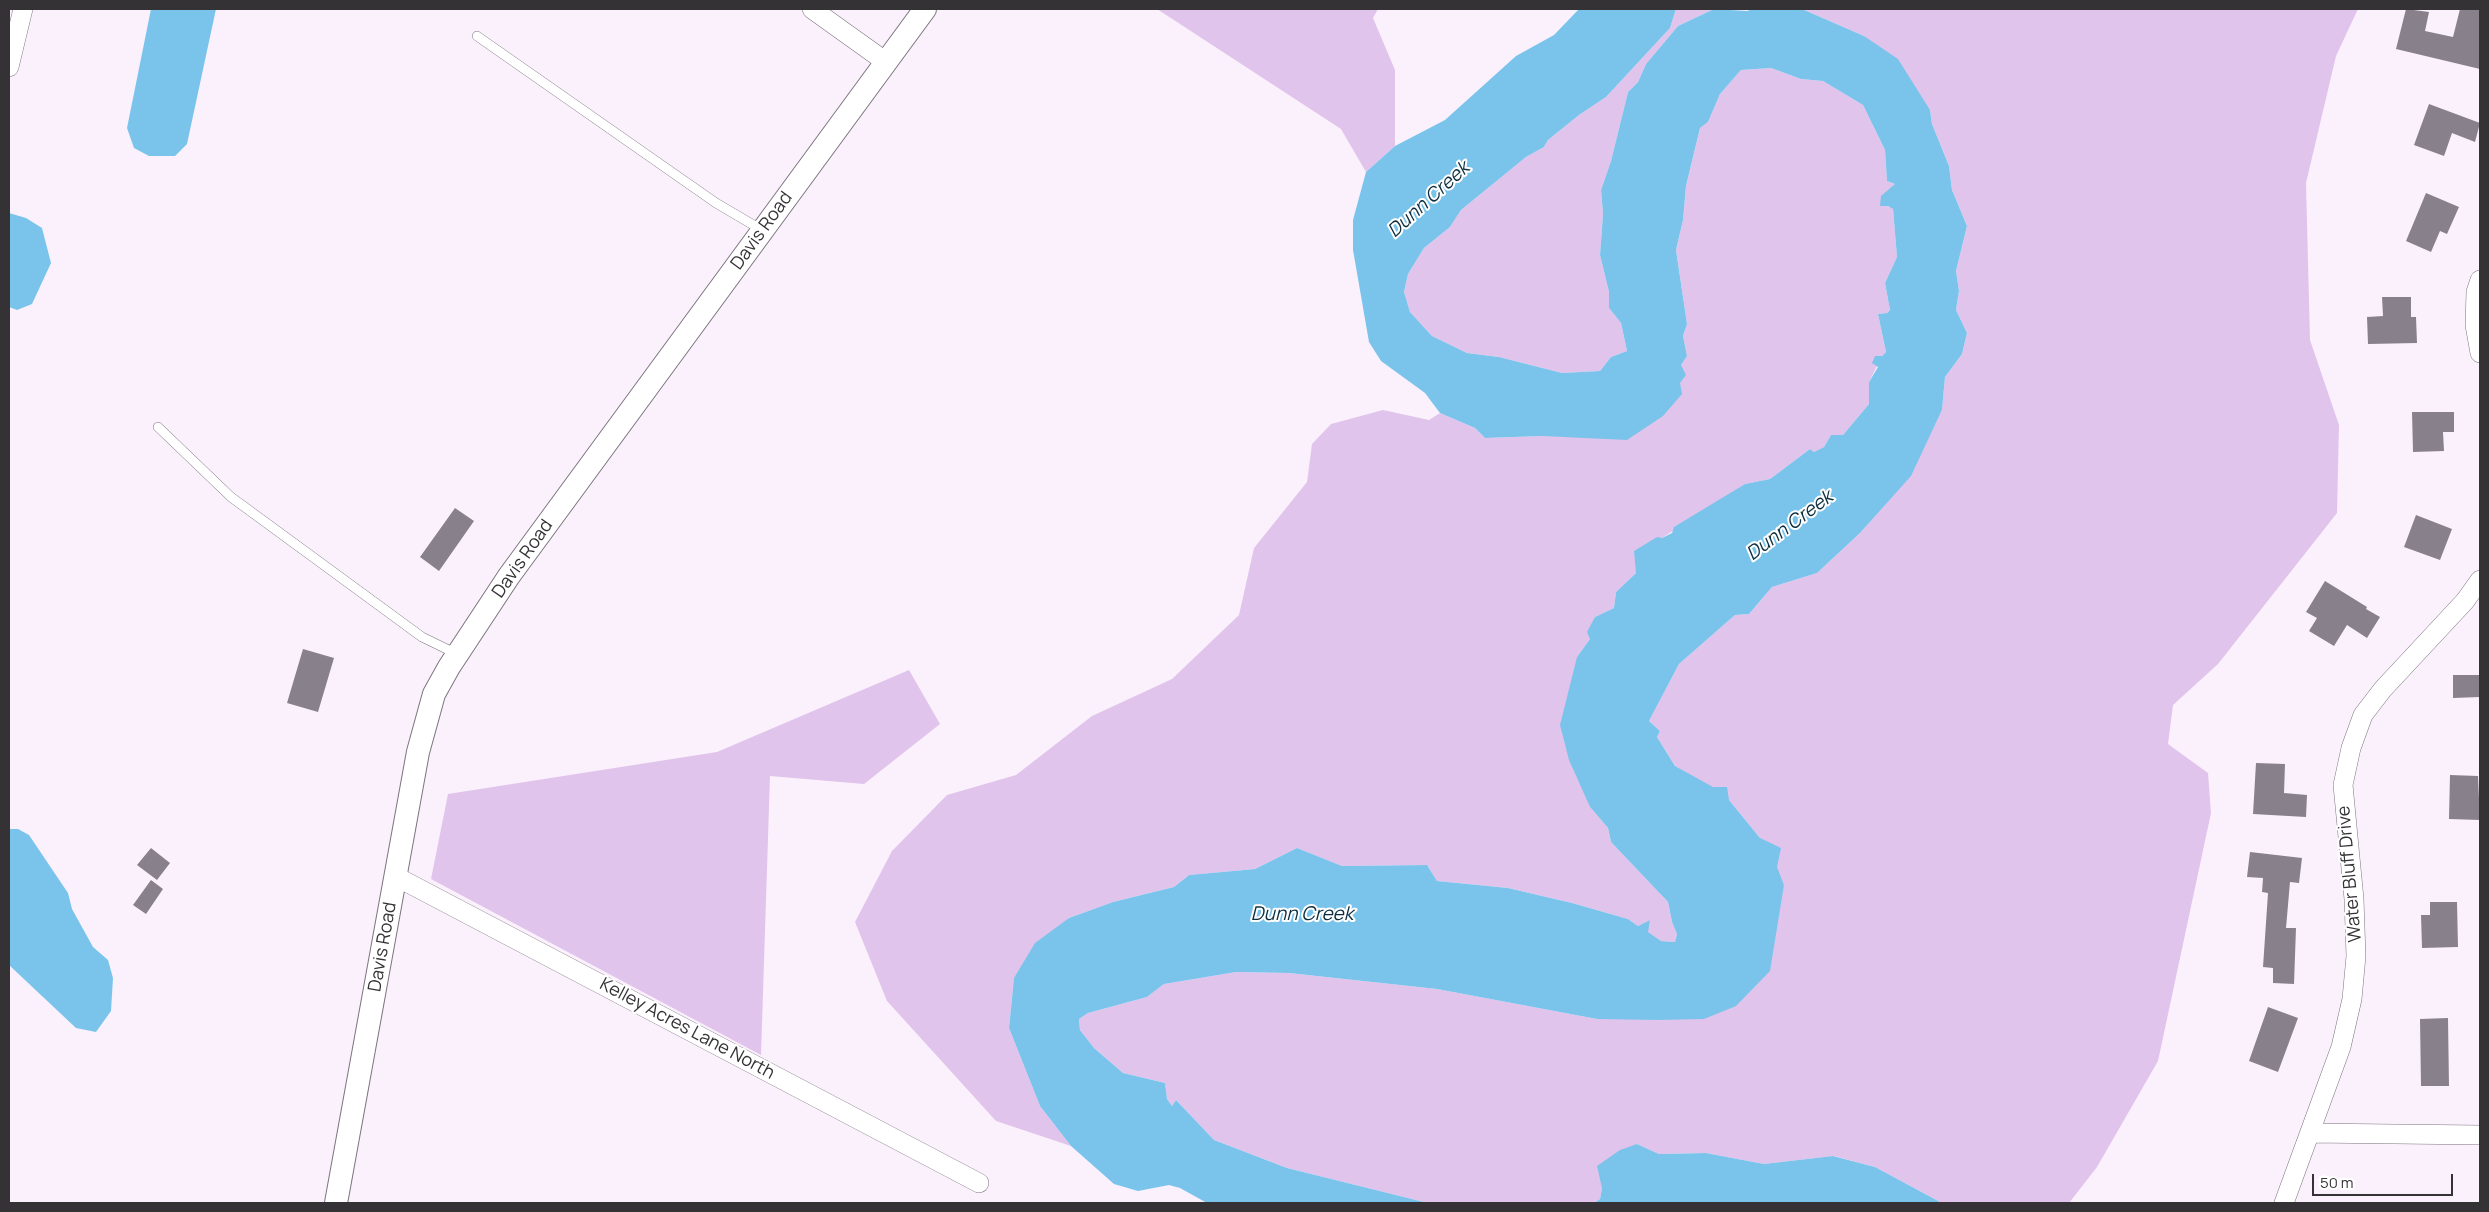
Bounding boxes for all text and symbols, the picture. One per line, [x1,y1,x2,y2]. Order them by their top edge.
water label: Dunn Creek [1383,157,1475,243]
street label: Davis Road [727,188,797,274]
water label: Dunn Creek [1742,486,1838,566]
street label: Davis Road [488,516,558,602]
street label: Water Bluff Drive [2333,805,2367,943]
street label: Davis Road [364,900,402,994]
water label: Dunn Creek [1251,904,1353,926]
street label: Kelley Acres Lane North [596,974,778,1084]
scale bar [2314,1164,2455,1196]
text: 50 m [2320,1172,2354,1193]

